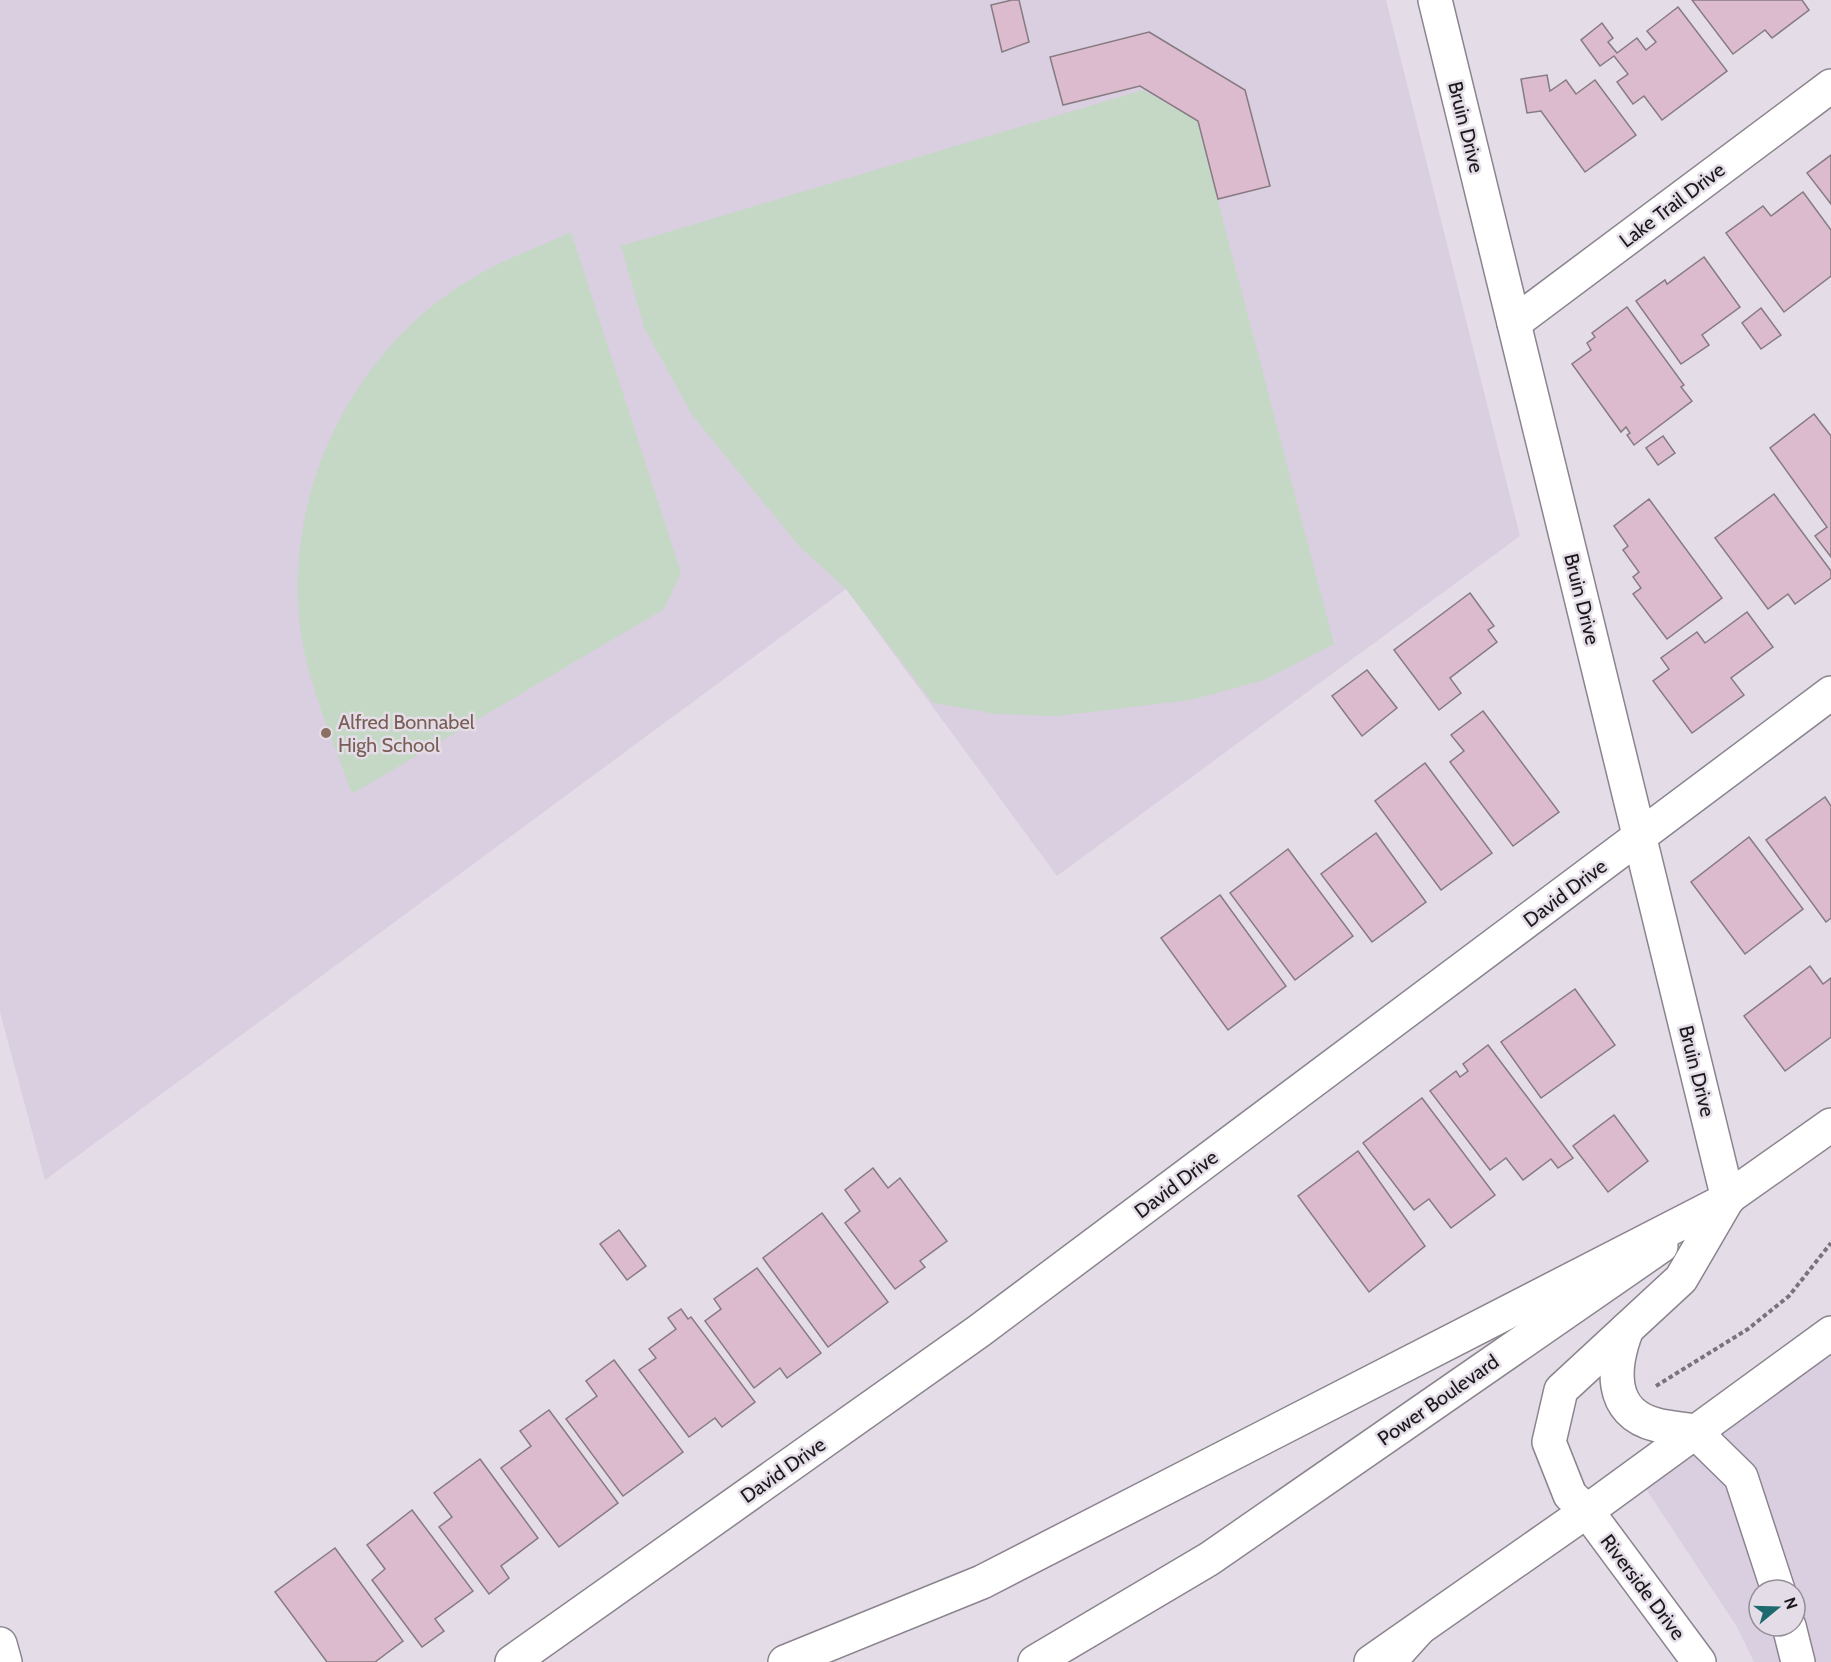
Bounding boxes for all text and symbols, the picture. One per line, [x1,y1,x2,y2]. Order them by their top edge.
street label: Bruin Drive [1443,79,1489,175]
street label: Lake Trail Drive [1615,158,1729,252]
street label: Bruin Drive [1559,551,1605,647]
place label: Alfred Bonnabel High School [338,710,475,757]
marker: Alfred Bonnabel High School [319,726,333,740]
street label: David Drive [1519,854,1611,932]
street label: Bruin Drive [1674,1023,1720,1119]
street label: David Drive [1130,1145,1222,1223]
street label: Power Boulevard [1373,1349,1503,1451]
street label: David Drive [736,1432,830,1508]
street label: Riverside Drive [1596,1530,1690,1644]
north arrow [1747,1578,1807,1638]
text: N [1780,1595,1802,1612]

